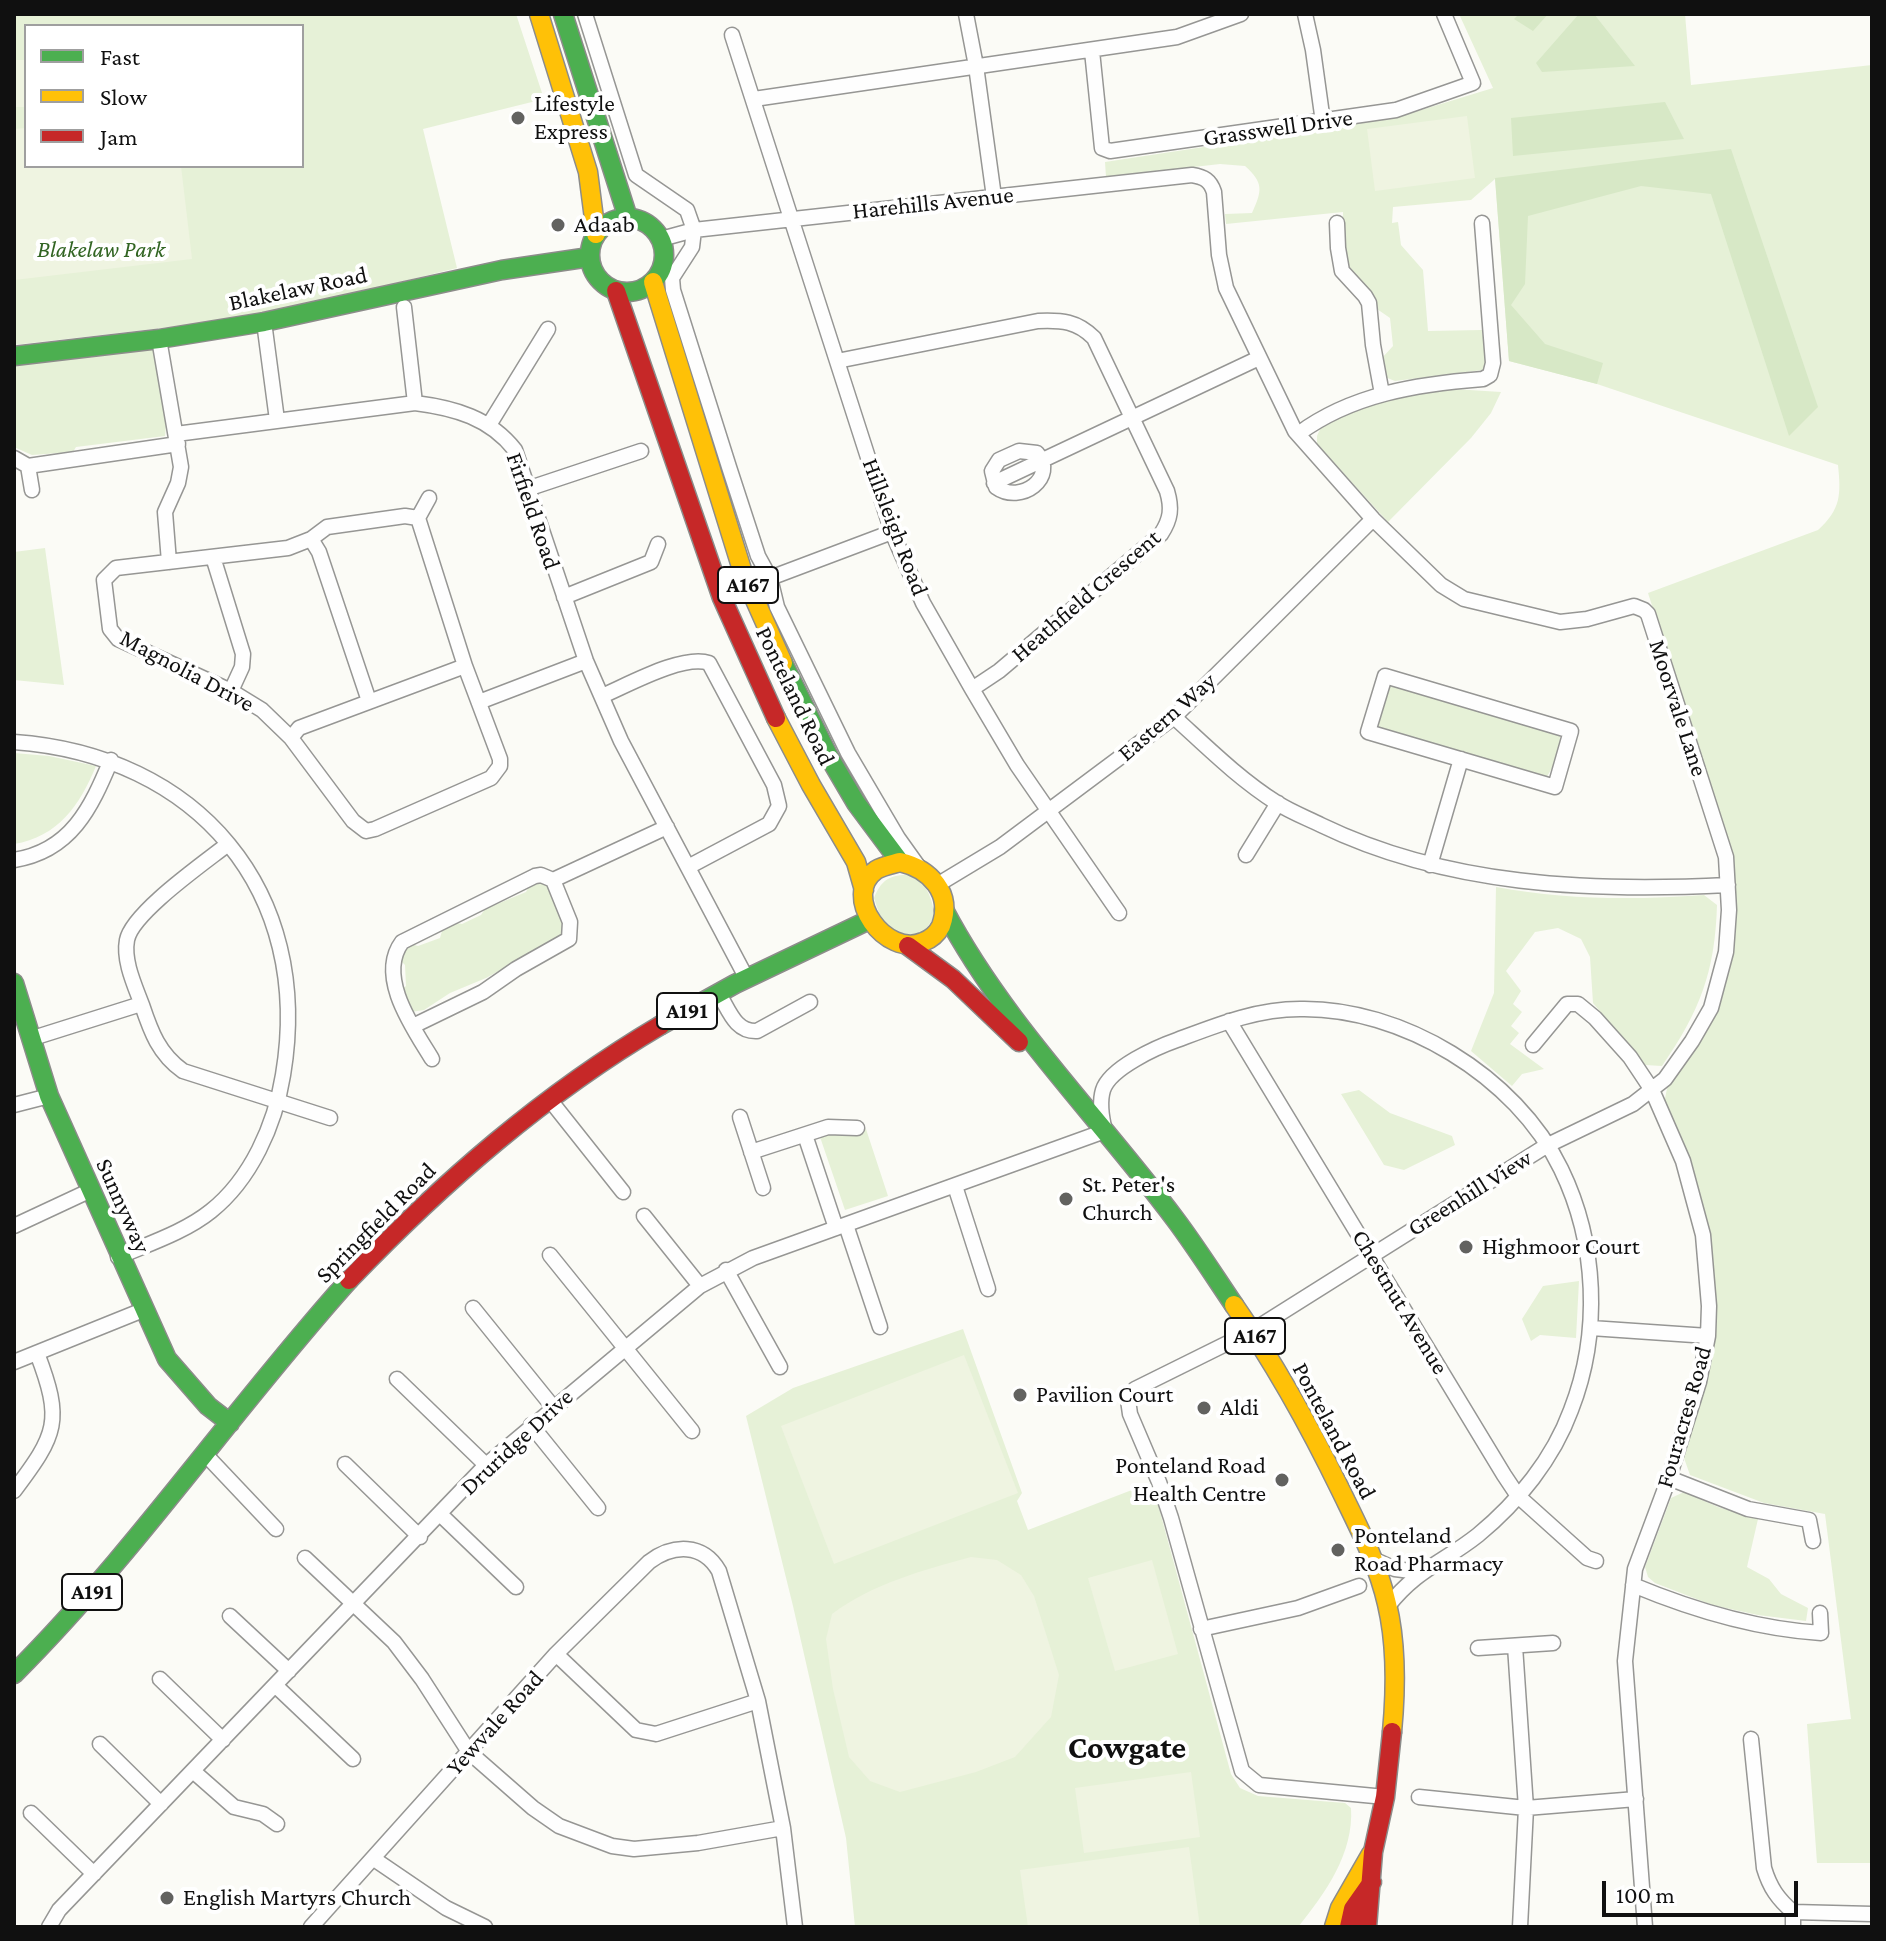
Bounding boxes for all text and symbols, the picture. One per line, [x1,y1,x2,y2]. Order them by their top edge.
legend [24,24,304,168]
text: Fast [100,43,140,70]
text: Slow [100,83,147,110]
place label: Lifestyle Express [534,90,615,146]
street label: Grasswell Drive [1202,103,1354,153]
marker: Lifestyle Express [509,109,527,127]
text: Jam [100,123,138,150]
street label: Harehills Avenue [851,180,1015,226]
place label: Adaab [574,211,635,239]
marker: Adaab [549,216,567,234]
park label: Blakelaw Park [37,236,165,264]
street label: Blakelaw Road [226,260,370,318]
street label: Firfield Road [500,449,566,573]
street label: Hillsleigh Road [856,454,934,600]
street label: Heathfield Crescent [1005,523,1167,669]
road number: A167 [718,567,778,603]
street label: Ponteland Road [749,622,841,770]
street label: Magnolia Drive [115,624,259,718]
street label: Moorvale Lane [1642,636,1714,780]
street label: Eastern Way [1112,666,1222,768]
road number: A191 [657,993,717,1029]
street label: Greenhill View [1402,1143,1538,1243]
street label: Sunnyway [89,1154,157,1258]
street label: Springfield Road [310,1157,442,1289]
place label: St. Peter's Church [1082,1171,1175,1227]
marker: St. Peter's Church [1057,1190,1075,1208]
street label: Chestnut Avenue [1345,1224,1455,1380]
place label: Highmoor Court [1482,1233,1640,1261]
marker: Highmoor Court [1457,1238,1475,1256]
road number: A167 [1225,1318,1285,1354]
street label: Fouracres Road [1650,1343,1718,1491]
street label: Ponteland Road [1286,1358,1382,1504]
place label: Pavilion Court [1036,1381,1173,1409]
street label: Druridge Drive [455,1383,579,1501]
marker: Pavilion Court [1011,1386,1029,1404]
place label: Aldi [1220,1394,1259,1422]
marker: Aldi [1195,1399,1213,1417]
place label: Ponteland Road Health Centre [1115,1452,1266,1508]
marker: Ponteland Road Health Centre [1273,1471,1291,1489]
place label: Ponteland Road Pharmacy [1354,1522,1503,1578]
marker: Ponteland Road Pharmacy [1329,1541,1347,1559]
road number: A191 [62,1574,122,1610]
street label: Yewvale Road [440,1665,550,1781]
district label: Cowgate [1068,1729,1186,1767]
scale bar [1606,1865,1802,1915]
text: 100 m [1616,1881,1675,1908]
place label: English Martyrs Church [183,1884,411,1912]
marker: English Martyrs Church [158,1889,176,1907]

